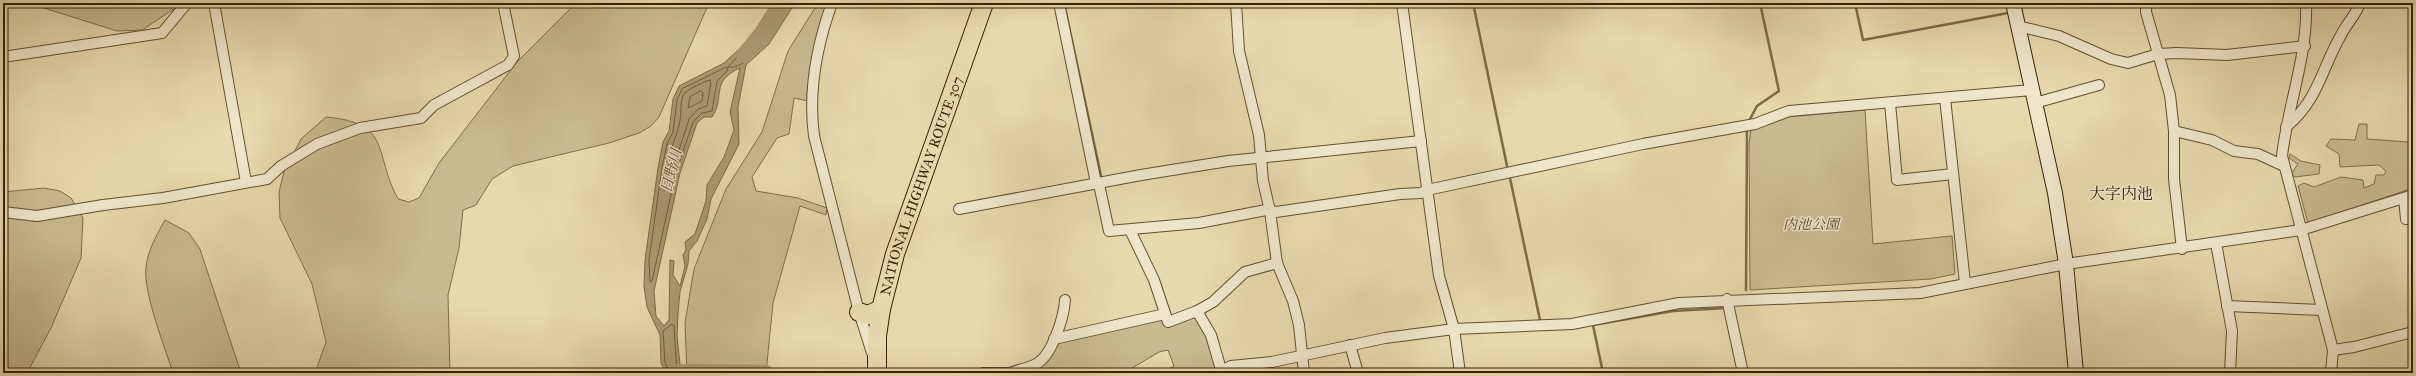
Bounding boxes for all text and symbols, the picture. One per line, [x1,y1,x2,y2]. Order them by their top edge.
street label: NATIONAL HIGHWAY ROUTE 307 [877,74,966,297]
water label: 日野川 [657,145,686,195]
district label: 大字内池 [2089,184,2153,203]
park label: 内池公園 [1783,216,1841,233]

